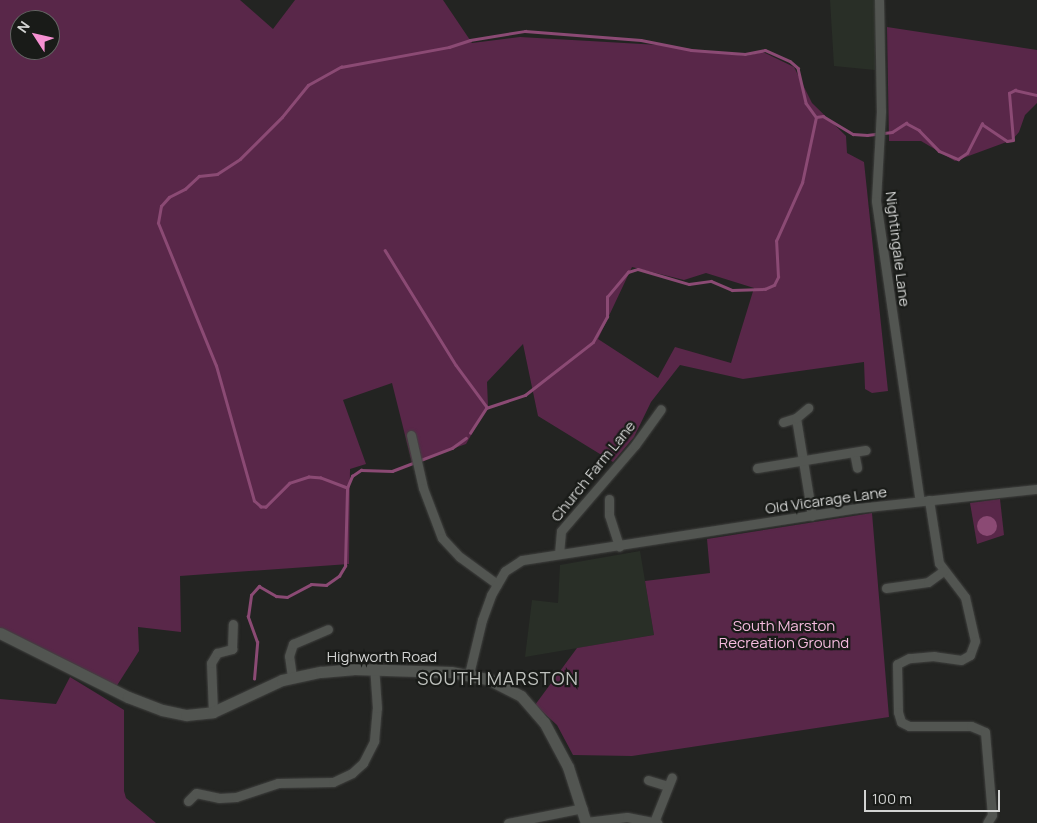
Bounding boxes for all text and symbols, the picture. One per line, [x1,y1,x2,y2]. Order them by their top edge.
north arrow [10,10,60,60]
text: N [12,17,34,36]
street label: Nightingale Lane [882,190,914,308]
street label: Church Farm Lane [547,417,639,525]
street label: Old Vicarage Lane [764,483,888,517]
park label: South Marston Recreation Ground [719,616,849,651]
street label: Highworth Road [327,648,437,666]
district label: SOUTH MARSTON [416,667,580,689]
scale bar [867,780,1003,812]
text: 100 m [872,788,912,809]

